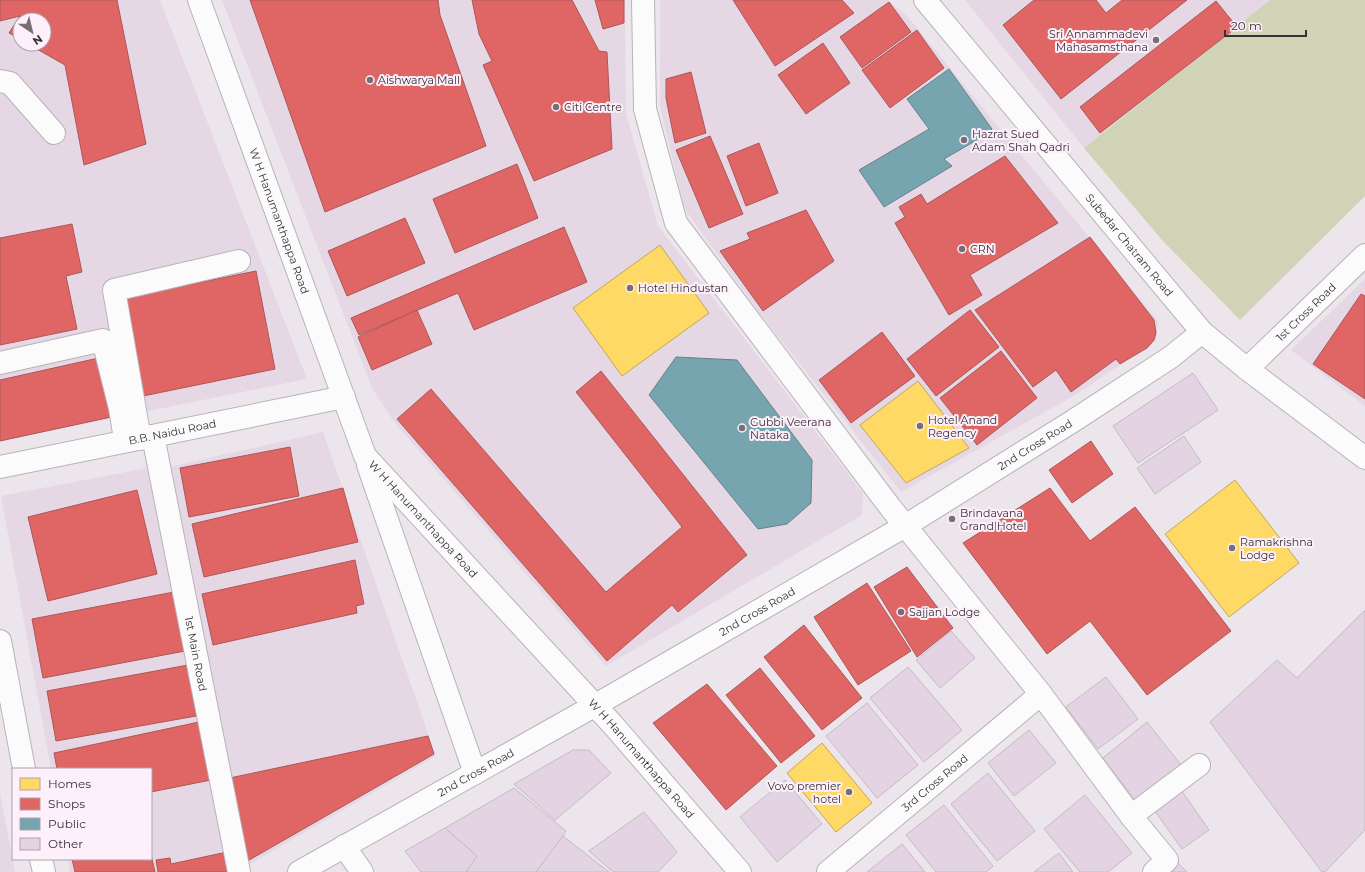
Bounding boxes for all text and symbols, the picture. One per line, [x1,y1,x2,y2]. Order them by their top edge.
north arrow [12,12,52,52]
scale bar [1225,12,1306,38]
text: 20 m [1231,18,1262,33]
place label: Sri Annammadevi Mahasamsthana [1049,27,1148,54]
text: N [30,32,45,48]
marker: Sri Annammadevi Mahasamsthana [1151,35,1161,45]
place label: Aishwarya Mall [378,73,460,87]
marker: Aishwarya Mall [365,75,375,85]
place label: Citi Centre [564,100,622,114]
marker: Citi Centre [551,102,561,112]
place label: Hazrat Sued Adam Shah Qadri [972,127,1070,154]
marker: Hazrat Sued Adam Shah Qadri [959,135,969,145]
street label: W H Hanumanthappa Road [246,146,312,296]
street label: Subedar Chatram Road [1082,191,1176,299]
place label: CRN [970,242,995,256]
marker: CRN [957,244,967,254]
street label: 1st Cross Road [1273,280,1339,344]
place label: Hotel Hindustan [638,281,728,295]
marker: Hotel Hindustan [625,283,635,293]
place label: Hotel Anand Regency [928,413,997,440]
place label: Gubbi Veerana Nataka [750,415,831,442]
street label: B.B. Naidu Road [127,416,218,448]
street label: 2nd Cross Road [995,416,1075,473]
marker: Hotel Anand Regency [915,421,925,431]
marker: Gubbi Veerana Nataka [737,423,747,433]
street label: W H Hanumanthappa Road [366,458,481,581]
place label: Brindavana Grand Hotel [960,506,1026,533]
marker: Brindavana Grand Hotel [947,514,957,524]
place label: Ramakrishna Lodge [1240,535,1313,562]
marker: Ramakrishna Lodge [1227,543,1237,553]
street label: 2nd Cross Road [717,584,798,639]
place label: Sajjan Lodge [909,605,980,619]
marker: Sajjan Lodge [896,607,906,617]
street label: 1st Main Road [182,615,210,692]
street label: W H Hanumanthappa Road [585,696,697,821]
street label: 2nd Cross Road [435,745,517,800]
street label: 3rd Cross Road [899,751,971,815]
legend [12,768,152,860]
text: Homes [48,776,91,791]
place label: Vovo premier hotel [768,779,841,806]
marker: Vovo premier hotel [844,787,854,797]
text: Shops [48,796,85,811]
text: Public [48,816,86,831]
text: Other [48,836,83,851]

